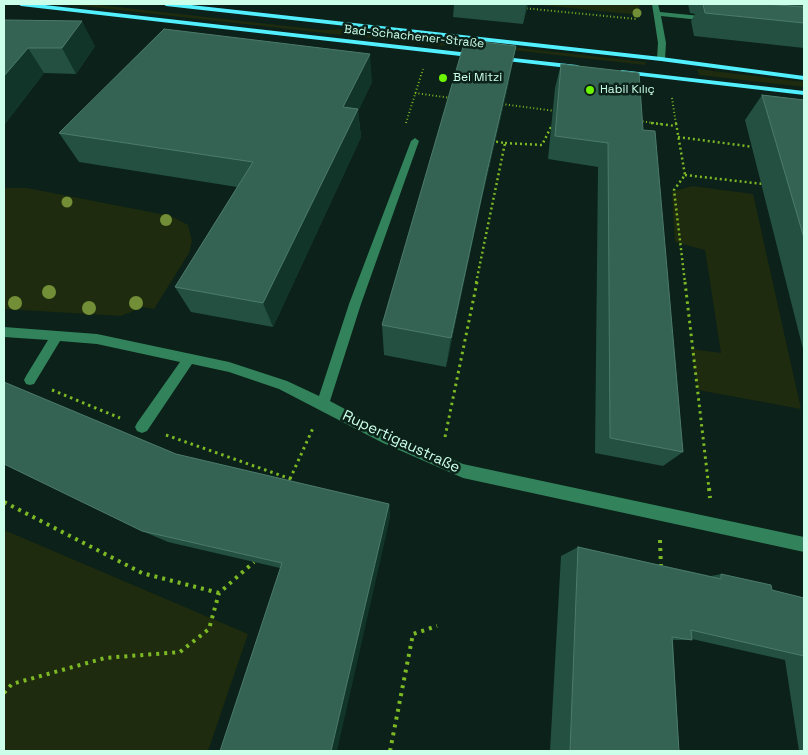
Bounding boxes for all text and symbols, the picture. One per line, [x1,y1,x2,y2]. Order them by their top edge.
street label: Bad-Schachener-Straße [343,22,485,52]
place label: Bei Mitzi [453,71,502,85]
marker: Bei Mitzi [437,72,449,84]
place label: Habil Kılıç [600,83,655,97]
marker: Habil Kılıç [584,84,596,96]
street label: Rupertigaustraße [339,407,463,477]

